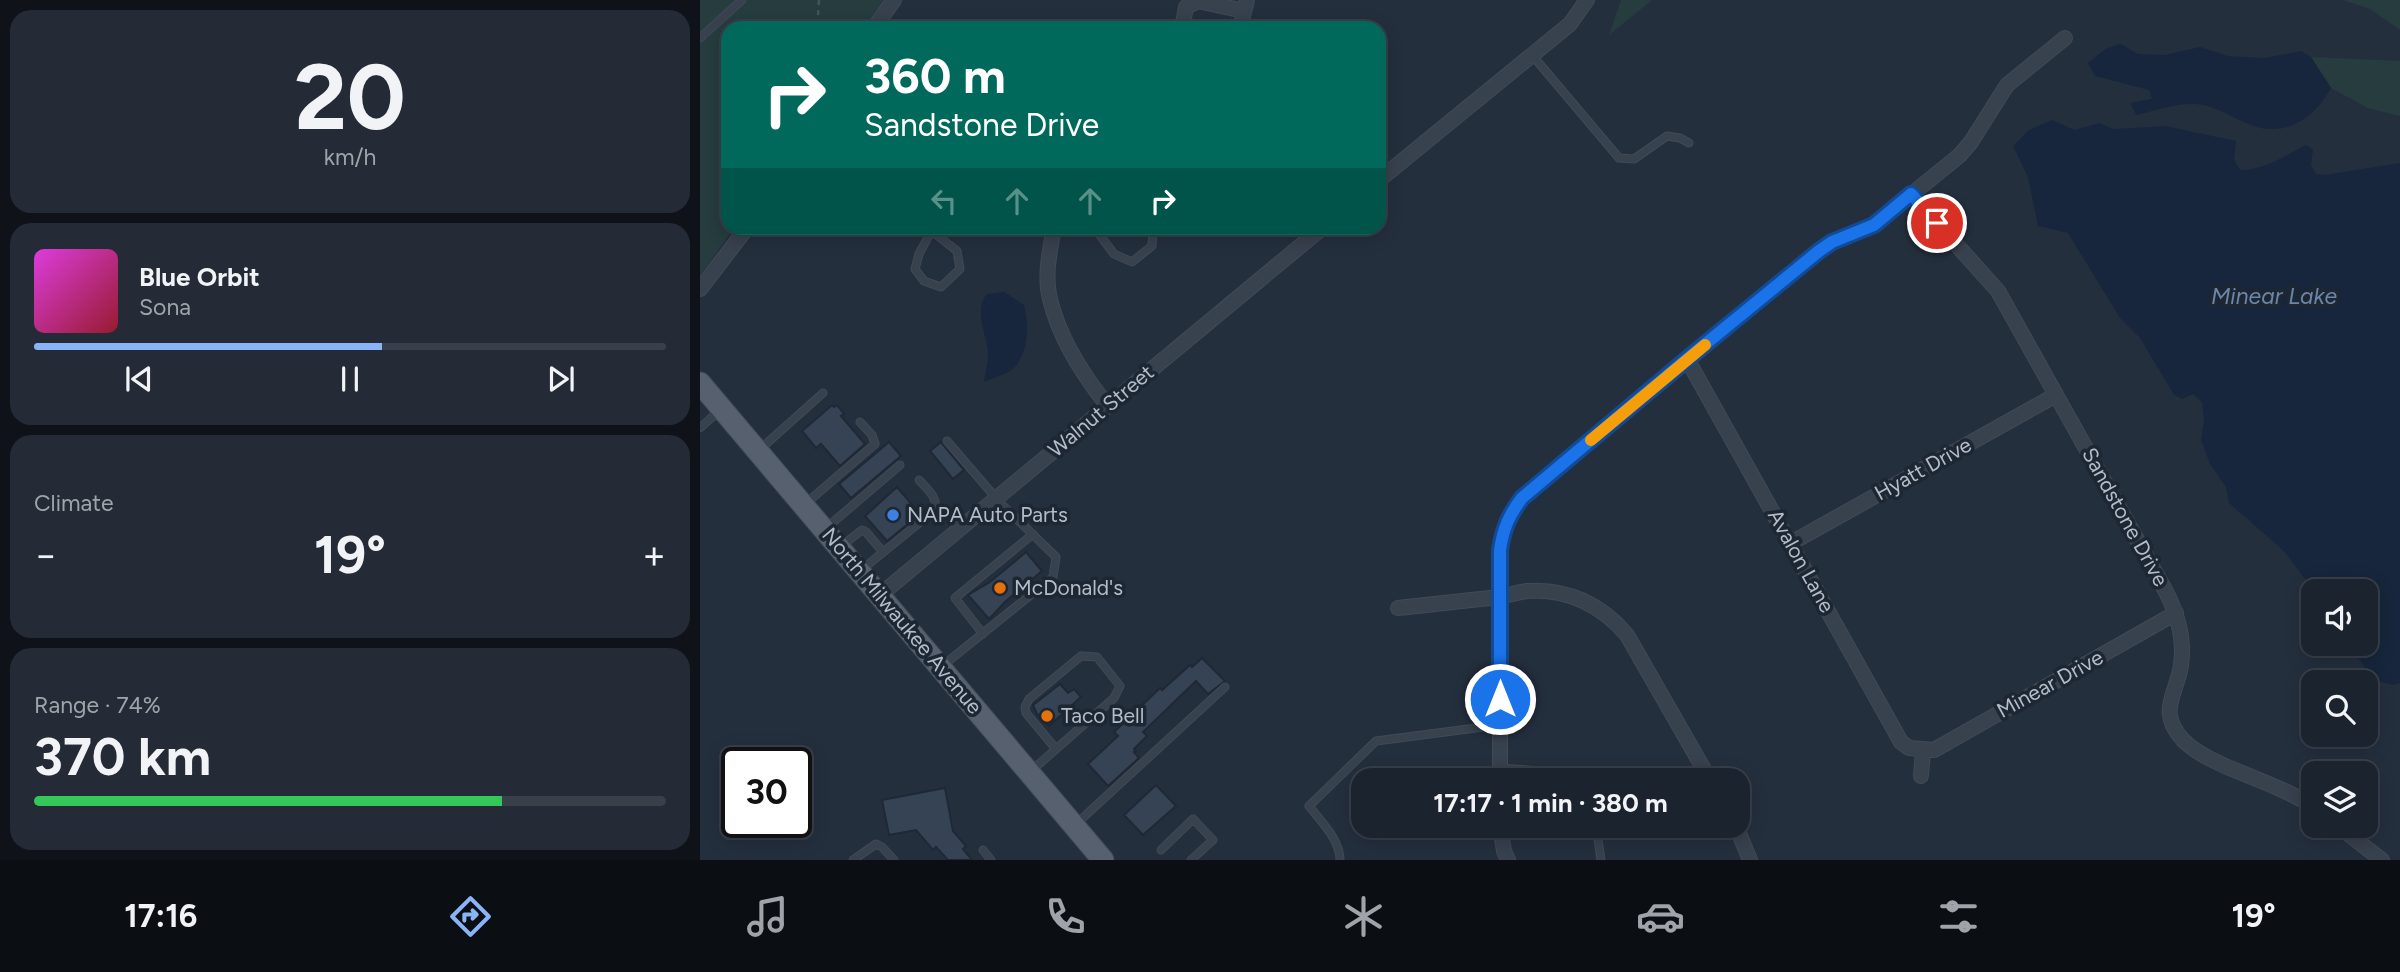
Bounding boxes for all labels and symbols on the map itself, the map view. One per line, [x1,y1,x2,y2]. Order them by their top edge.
pin [1907,193,1967,253]
water label: Minear Lake [2211,282,2338,310]
street label: Walnut Street [1043,359,1159,462]
street label: Hyatt Drive [1870,432,1976,505]
street label: Sandstone Drive [2077,443,2174,590]
place label: NAPA Auto Parts [907,502,1068,527]
street label: Avalon Lane [1763,505,1840,617]
marker: NAPA Auto Parts [885,507,901,523]
street label: North Milwaukee Avenue [817,522,988,719]
place label: McDonald's [1014,575,1123,600]
marker: McDonald's [992,580,1008,596]
street label: Minear Drive [1992,644,2107,723]
position arrow [1463,662,1537,736]
place label: Taco Bell [1061,703,1144,728]
marker: Taco Bell [1039,708,1055,724]
speed limit sign: 30 [721,747,812,838]

